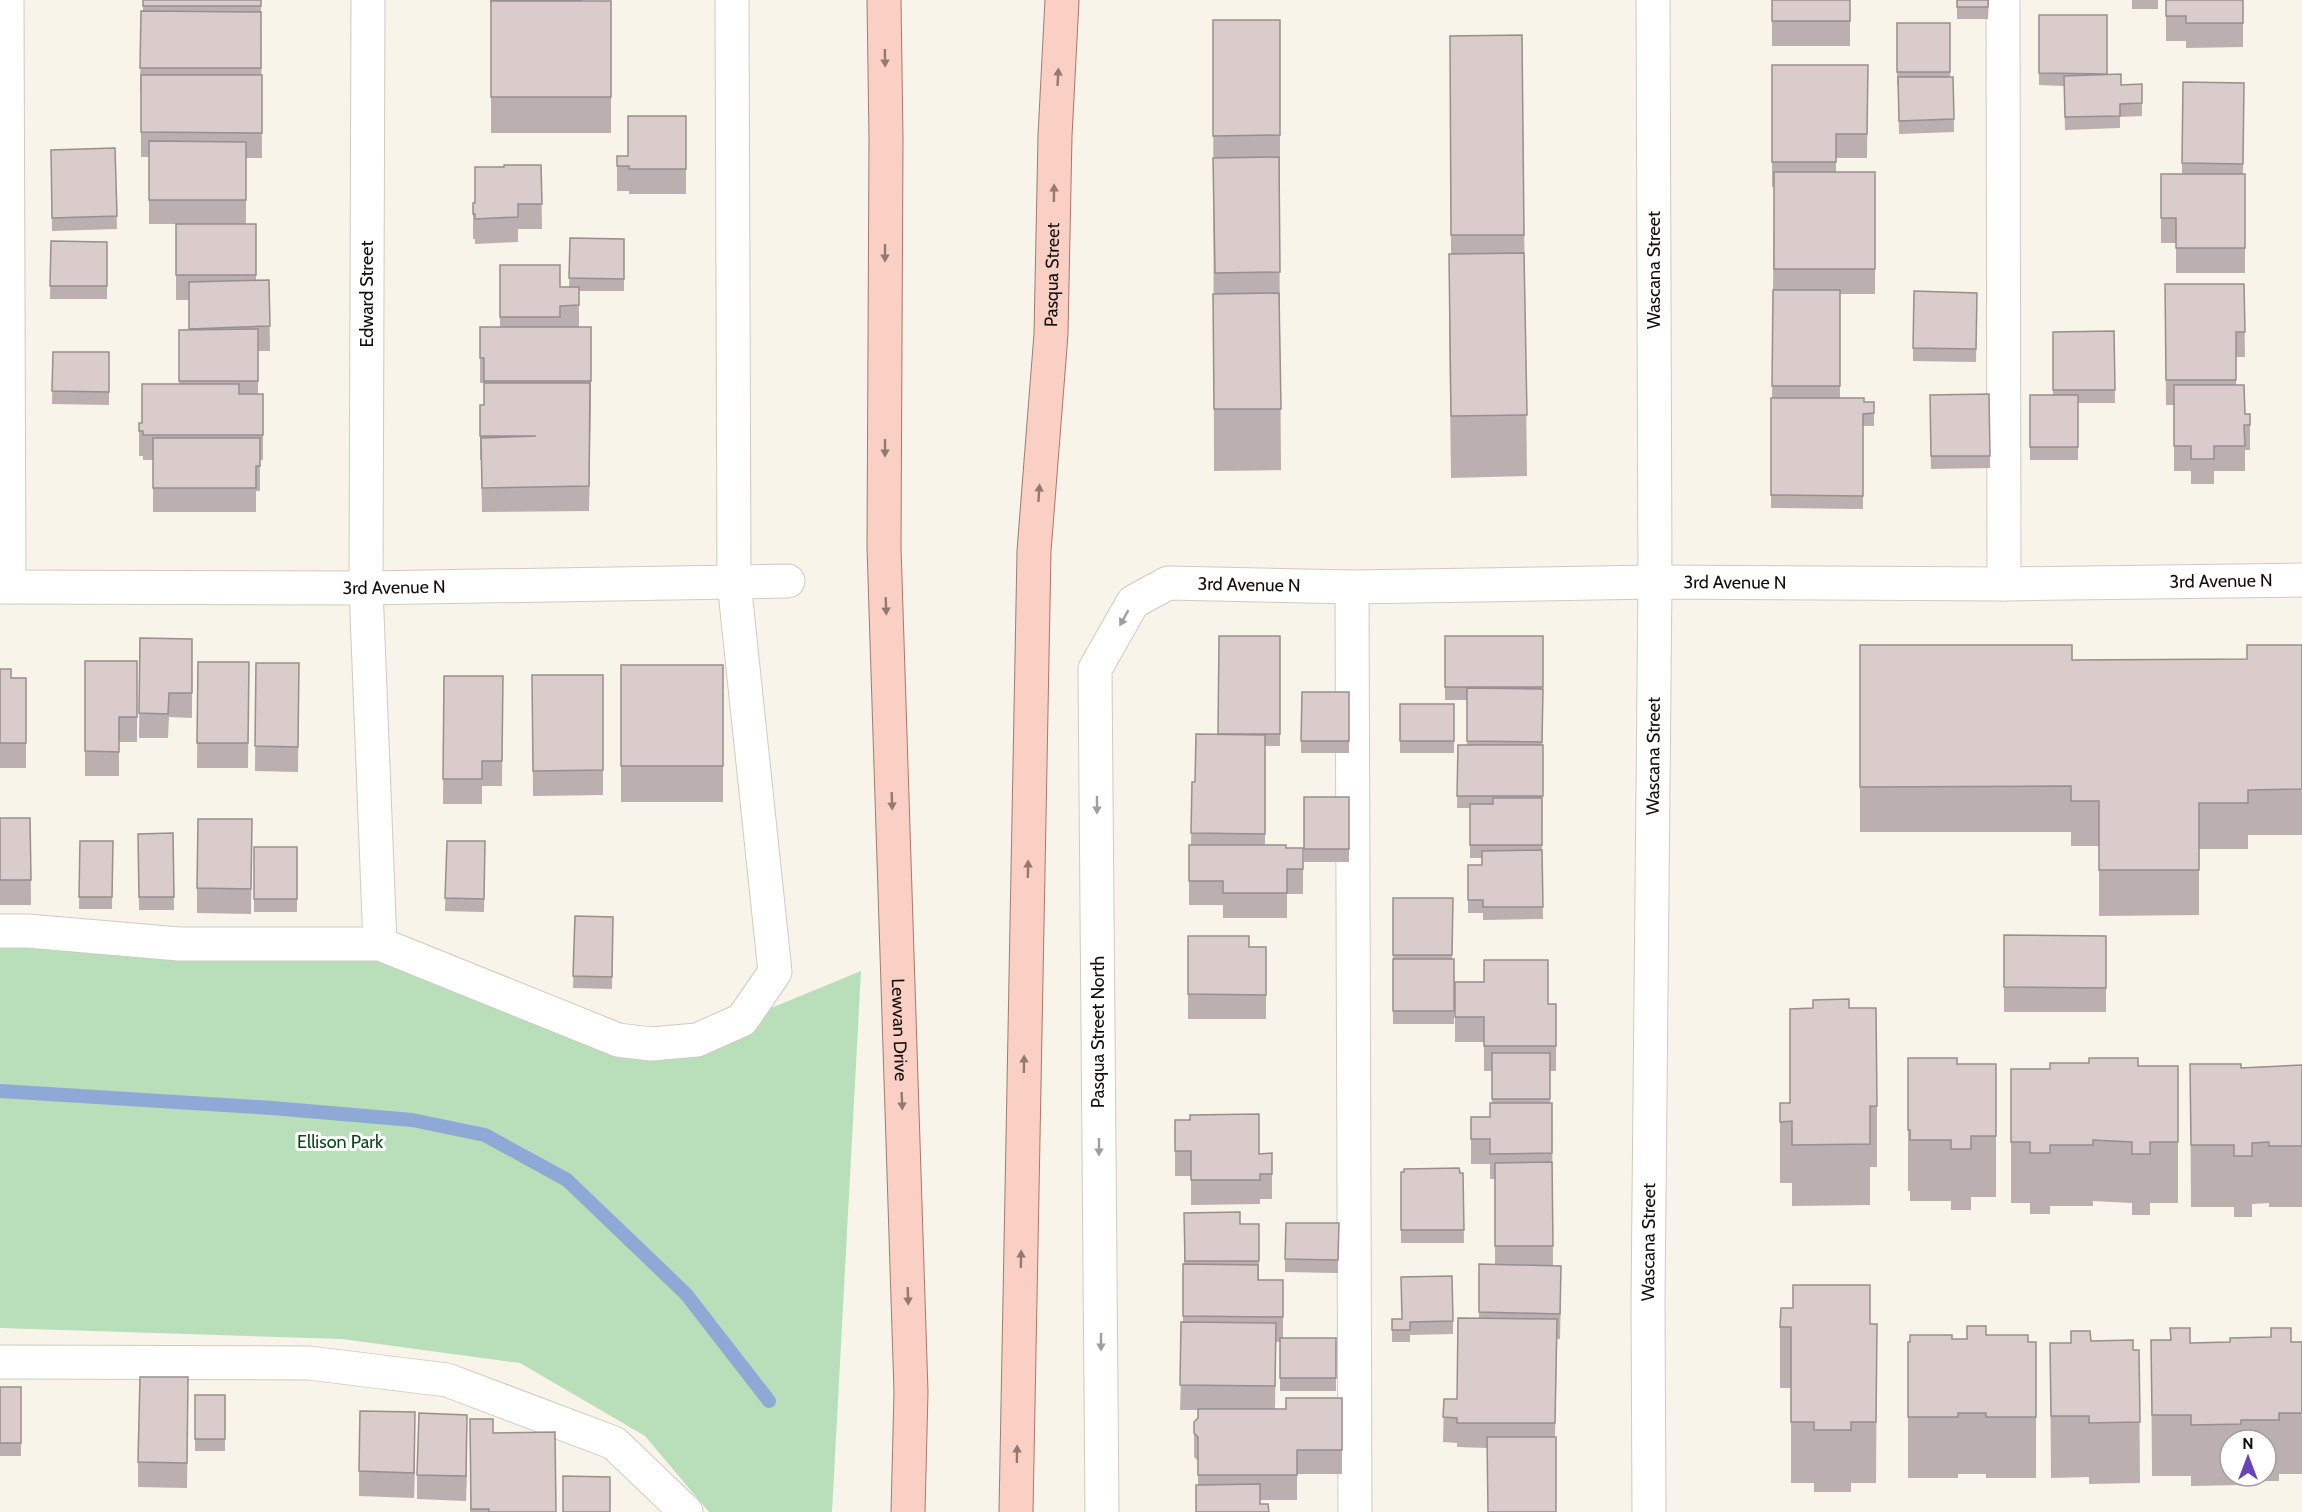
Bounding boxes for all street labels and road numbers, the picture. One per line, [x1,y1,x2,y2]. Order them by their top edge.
street label: Wascana Street [1643,211,1665,329]
street label: Pasqua Street [1040,222,1064,327]
street label: Edward Street [356,240,378,348]
street label: 3rd Avenue N [2169,569,2273,593]
street label: 3rd Avenue N [1683,571,1787,594]
street label: 3rd Avenue N [1197,573,1301,597]
street label: 3rd Avenue N [342,576,446,599]
street label: Wascana Street [1642,697,1665,815]
street label: Pasqua Street North [1087,956,1109,1108]
street label: Lewvan Drive [887,978,912,1082]
street label: Wascana Street [1637,1183,1660,1301]

